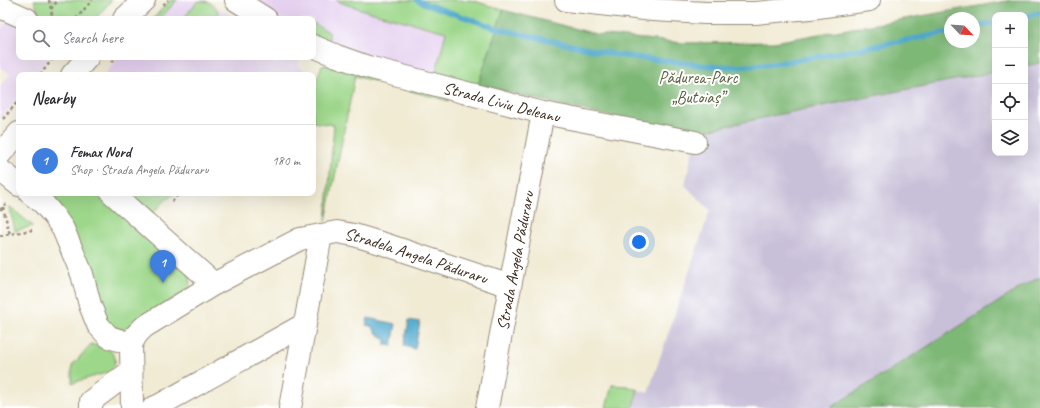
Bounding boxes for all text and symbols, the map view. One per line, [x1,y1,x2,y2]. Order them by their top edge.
north arrow [944,12,980,48]
map controls [992,12,1028,156]
button: + [992,12,1028,48]
search box [16,16,316,60]
icon: search [30,27,52,49]
text: Search here [62,29,123,48]
button: − [992,48,1028,84]
park label: Pădurea-Parc „Butoiaș” [659,67,739,108]
street label: Strada Liviu Deleanu [441,77,563,127]
button: locate [992,84,1028,120]
text: Nearby [32,88,75,109]
button: layers [992,120,1028,156]
text: Femax Nord [70,143,131,162]
text: 1 [42,153,48,169]
text: 180 m [272,153,300,169]
text: Shop · Strada Angela Păduraru [70,162,209,178]
street label: Strada Angela Păduraru [492,188,539,332]
street label: Stradela Angela Păduraru [343,223,492,289]
your location [629,232,649,252]
pin: 1 [150,250,176,283]

